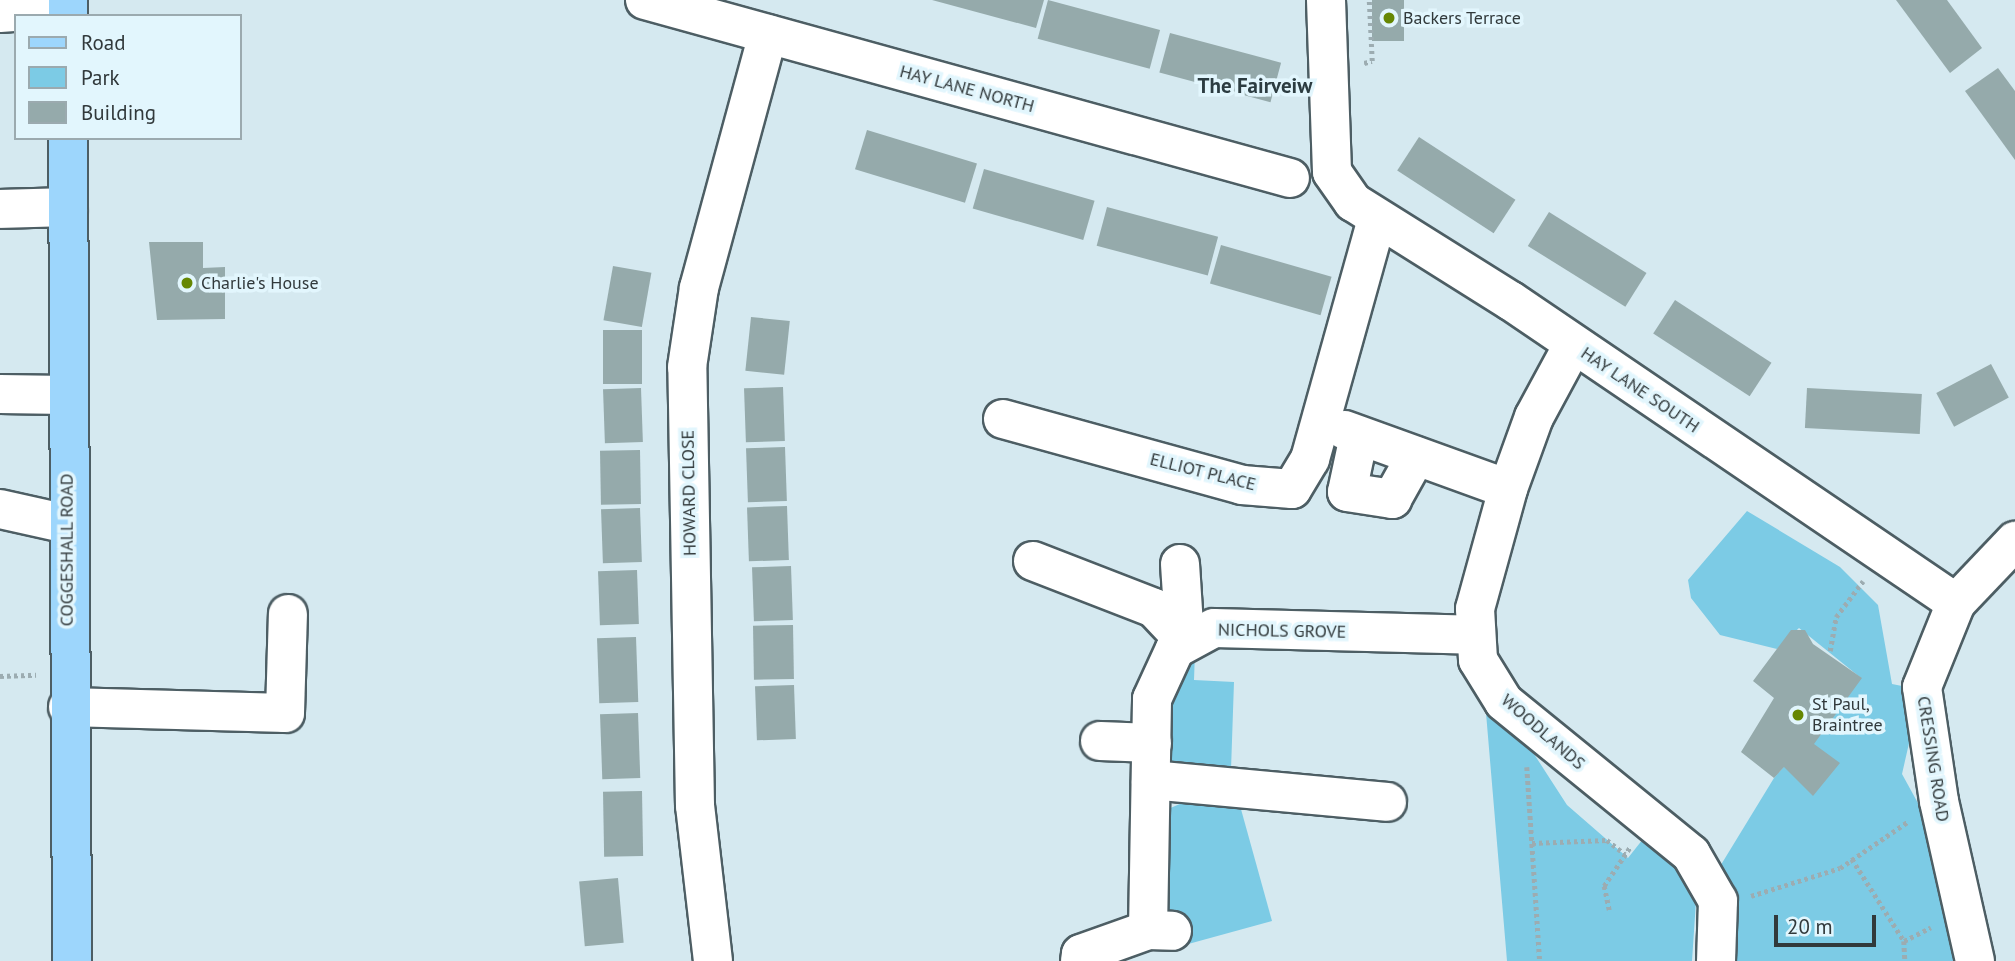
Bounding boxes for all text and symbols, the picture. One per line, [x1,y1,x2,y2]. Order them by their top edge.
place label: Backers Terrace [1403,7,1521,29]
marker: Backers Terrace [1381,10,1397,26]
legend [14,14,242,140]
text: Road [81,29,125,56]
street label: HAY LANE NORTH [897,61,1037,117]
text: Park [81,64,120,91]
district label: The Fairveiw [1198,73,1312,99]
text: Building [81,99,156,126]
place label: Charlie's House [201,272,319,294]
marker: Charlie's House [179,275,195,291]
street label: HAY LANE SOUTH [1577,342,1703,438]
street label: HOWARD CLOSE [677,430,701,556]
street label: ELLIOT PLACE [1147,448,1259,496]
street label: COGGESHALL ROAD [56,473,78,627]
street label: NICHOLS GROVE [1218,619,1346,643]
street label: WOODLANDS [1497,690,1589,774]
place label: St Paul, Braintree [1812,694,1883,736]
street label: CRESSING ROAD [1912,695,1954,823]
marker: St Paul, Braintree [1790,707,1806,723]
scale bar [1777,902,1878,946]
text: 20 m [1787,913,1833,940]

